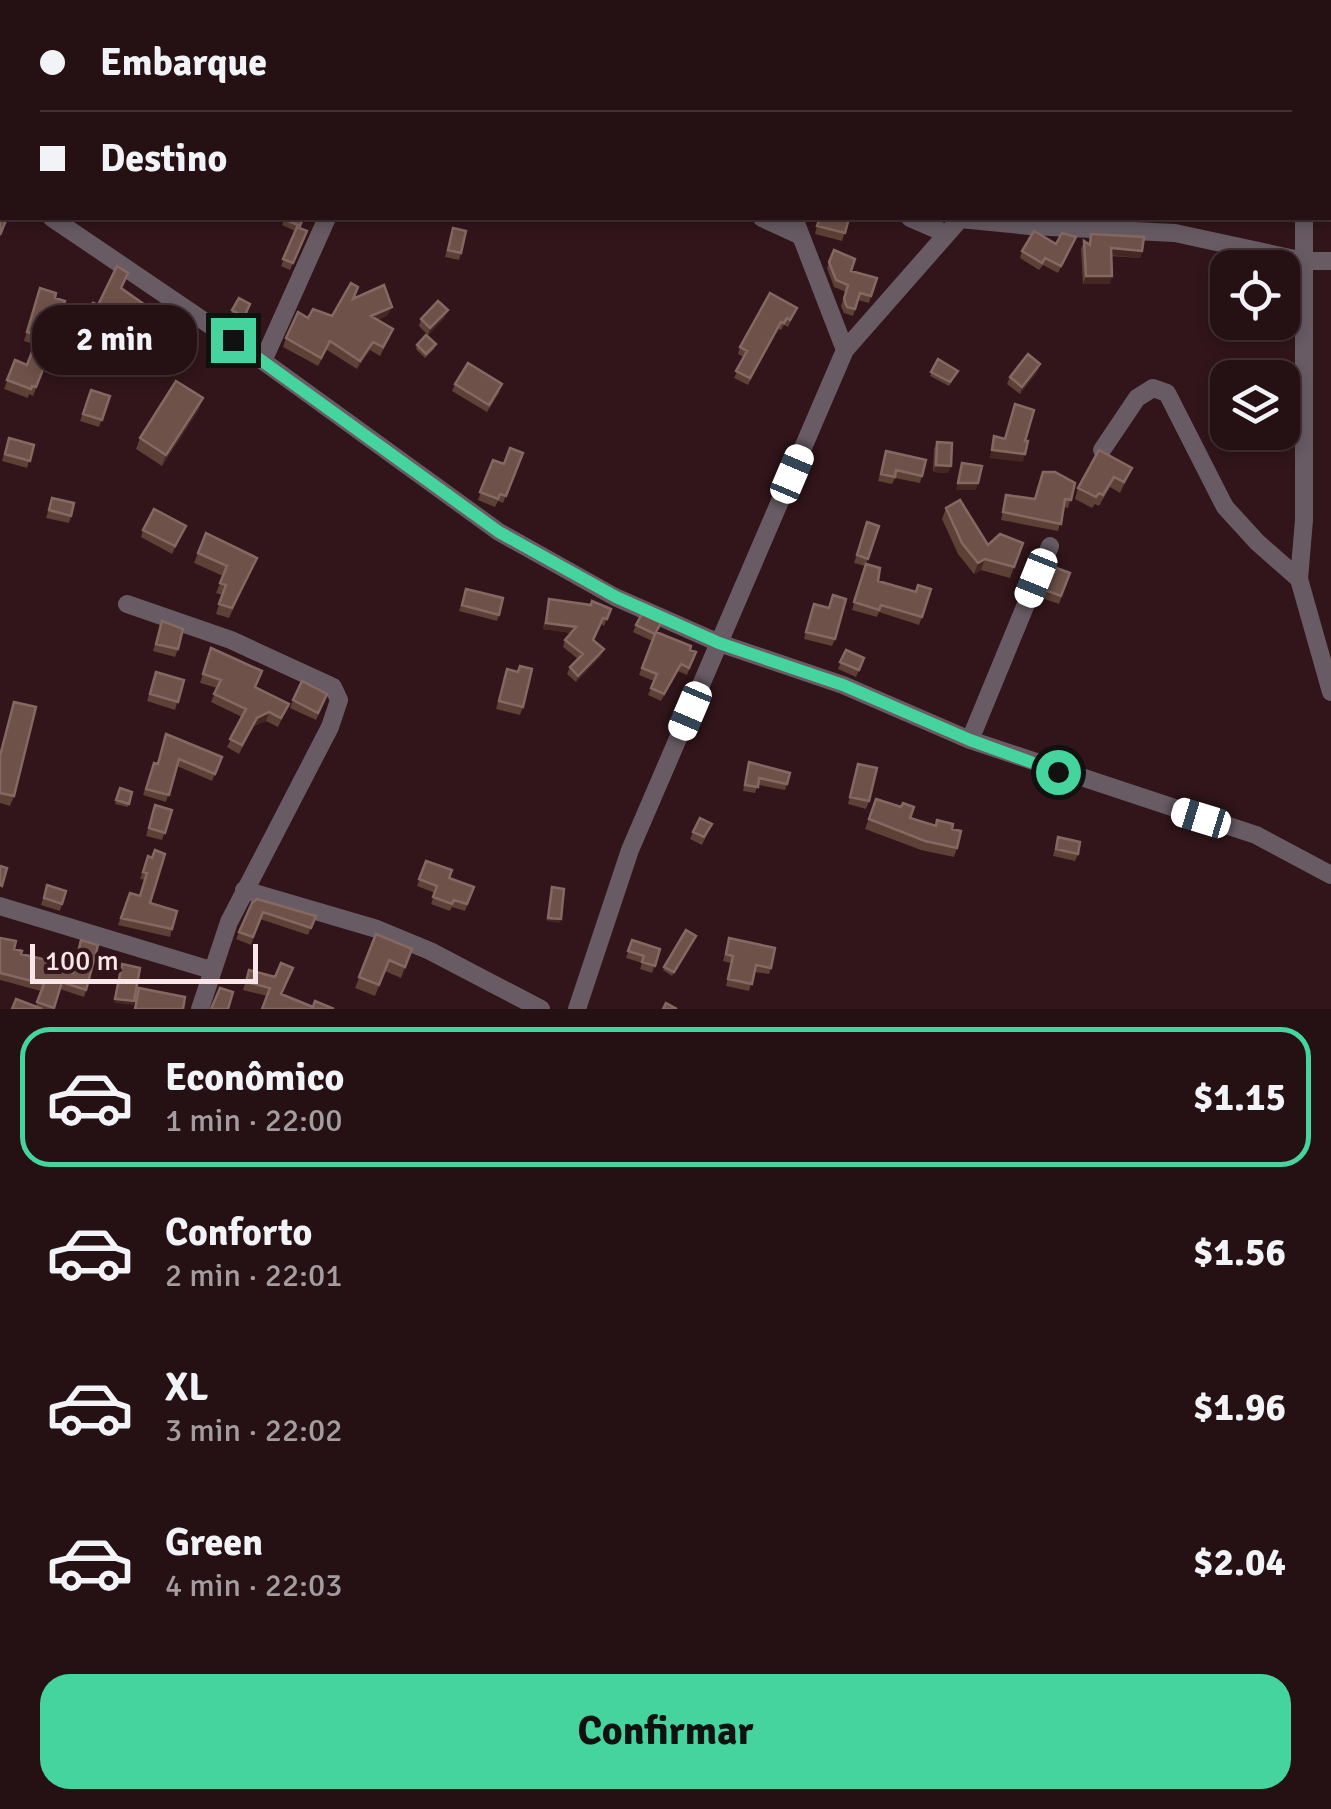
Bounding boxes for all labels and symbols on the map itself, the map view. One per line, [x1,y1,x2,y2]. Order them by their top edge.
callout: 2 min [33,305,198,375]
route end [211,318,256,363]
car [766,441,818,507]
car [1011,545,1061,611]
car [664,678,716,744]
route start [1036,750,1081,795]
car [1168,795,1234,841]
scale bar [30,939,258,984]

